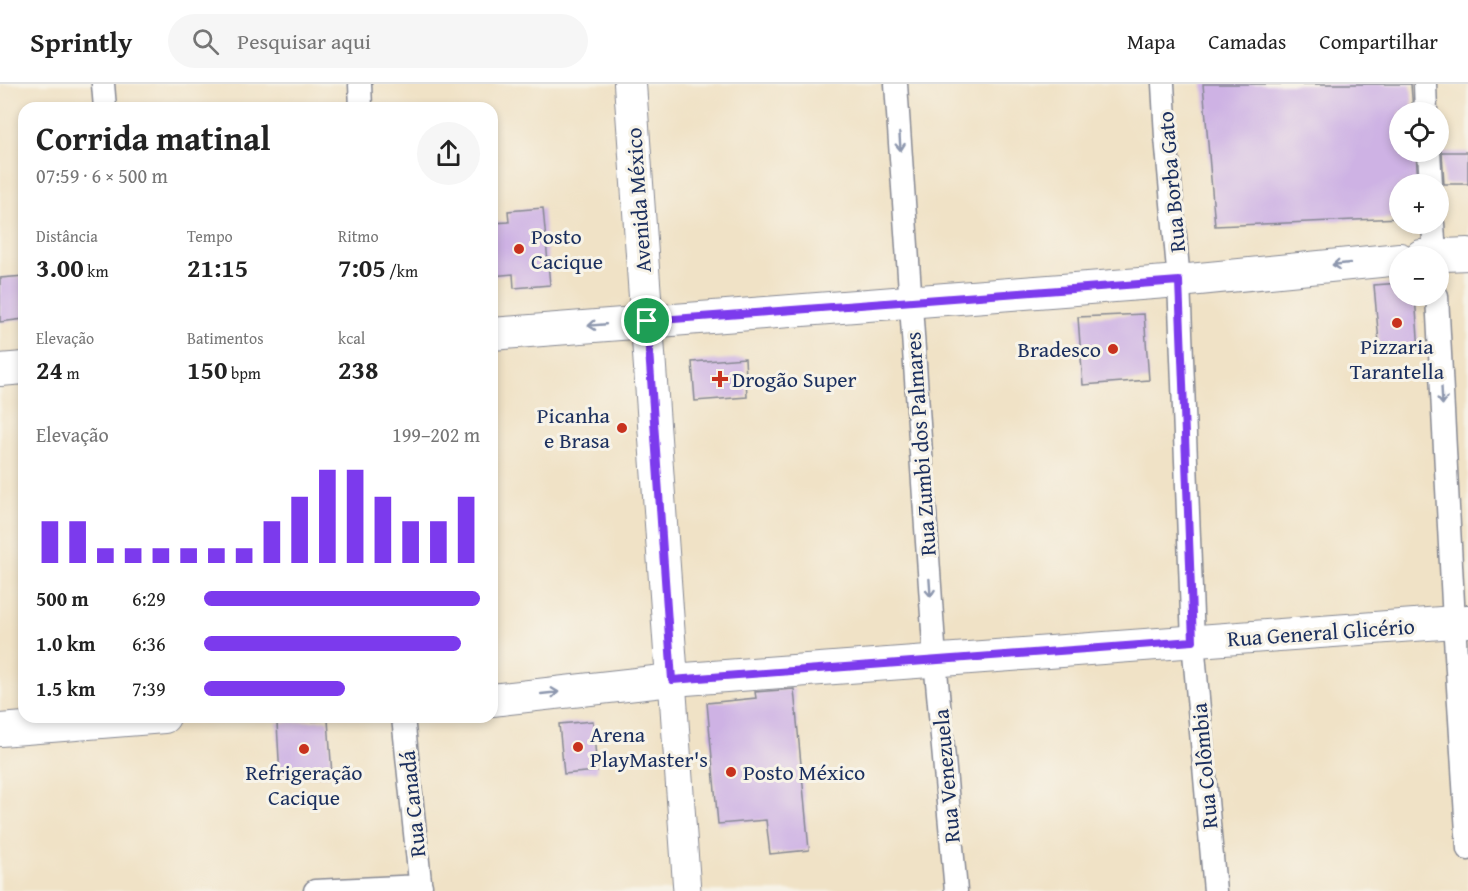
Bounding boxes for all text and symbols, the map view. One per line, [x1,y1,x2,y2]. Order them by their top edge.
search box [168,14,588,68]
text: Sprintly [30,21,132,62]
icon: search [189,25,222,58]
text: Pesquisar aqui [237,25,371,57]
text: Mapa [1127,26,1175,57]
text: Camadas [1208,26,1286,57]
text: Compartilhar [1319,26,1438,57]
map controls [1389,102,1449,306]
button: locate [1389,102,1449,162]
street label: Rua Borba Gato [1149,110,1193,254]
text: Corrida matinal [36,114,270,162]
button: share [417,122,480,185]
street label: Avenida México [617,126,659,274]
one-way arrow [894,132,905,152]
text: 07:59 · 6 × 500 m [36,161,168,190]
button: + [1389,174,1449,234]
place label: Posto Cacique [531,220,603,277]
text: Distância [36,224,98,248]
text: Tempo [187,224,233,248]
text: Ritmo [338,224,379,248]
marker: Posto Cacique [512,242,526,256]
button: − [1389,246,1449,306]
text: 3.00 [36,248,84,287]
text: 21:15 [187,248,248,287]
text: 7:05 [338,248,386,287]
text: km [84,259,108,283]
text: /km [386,259,418,283]
one-way arrow [1332,259,1352,270]
pin [621,295,672,346]
icon: arrive [630,304,663,337]
marker: Pizzaria Tarantella [1390,316,1404,330]
one-way arrow [588,320,608,331]
text: Elevação [36,326,94,350]
text: Batimentos [187,326,264,350]
text: kcal [338,326,365,350]
place label: Pizzaria Tarantella [1350,330,1445,387]
street label: Rua Zumbi dos Palmares [896,331,944,557]
place label: Bradesco [1018,333,1101,365]
marker: Bradesco [1106,342,1120,356]
text: 24 [36,350,63,389]
text: 150 [187,350,227,389]
text: 238 [338,350,378,389]
text: m [63,361,80,385]
text: bpm [227,361,261,385]
place label: Drogão Super [732,363,857,395]
marker: Drogão Super [713,372,727,386]
one-way arrow [1437,385,1448,405]
place label: Picanha e Brasa [537,399,611,456]
text: Elevação [36,420,109,449]
text: 199–202 m [392,420,480,449]
marker: Picanha e Brasa [615,421,629,435]
one-way arrow [925,578,936,598]
text: 500 m [36,584,89,613]
text: 6:29 [132,584,166,613]
street label: Rua General Glicério [1226,609,1416,655]
text: 1.0 km [36,629,95,658]
text: 6:36 [132,629,166,658]
text: 1.5 km [36,674,95,703]
text: 7:39 [132,674,166,703]
one-way arrow [540,687,560,698]
street label: Rua Colômbia [1183,701,1225,830]
street label: Rua Venezuela [924,707,968,844]
place label: Arena PlayMaster's [590,718,708,775]
marker: Arena PlayMaster's [571,740,585,754]
marker: Refrigeração Cacique [297,742,311,756]
street label: Rua Canadá [390,748,434,859]
place label: Refrigeração Cacique [245,756,363,813]
place label: Posto México [743,756,865,788]
marker: Posto México [724,765,738,779]

